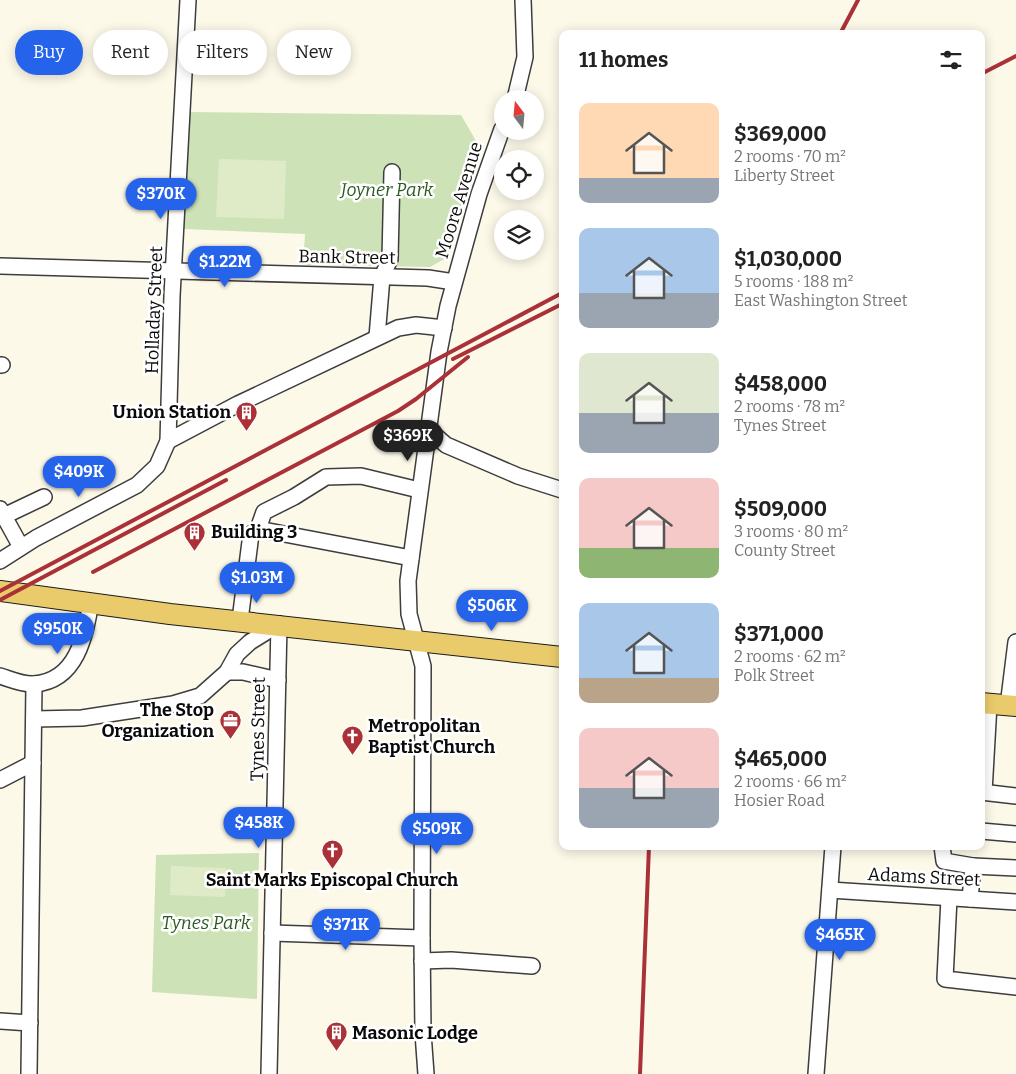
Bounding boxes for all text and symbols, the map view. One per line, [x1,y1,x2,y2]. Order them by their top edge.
chip: Buy [15,30,83,75]
chip: Rent [93,30,168,75]
chip: Filters [178,30,267,75]
chip: New [277,30,351,75]
icon: filters [937,46,965,74]
text: 11 homes [579,47,668,73]
north arrow [494,90,544,140]
map controls [494,90,544,260]
text: $369,000 [734,121,827,147]
icon: home [619,123,679,183]
street label: Moore Avenue [431,139,487,261]
text: 2 rooms · 70 m² [734,147,846,166]
button: locate [494,150,544,200]
text: Liberty Street [734,166,835,185]
pin: $370K [126,178,196,220]
park label: Joyner Park [339,179,434,201]
text: $370K [137,184,185,203]
button: layers [494,210,544,260]
street label: Holladay Street [141,245,167,374]
street label: Bank Street [298,245,396,269]
pin: $1.22M [184,246,266,288]
text: $1,030,000 [734,246,842,272]
icon: home [619,248,679,308]
text: $1.22M [199,252,251,271]
text: 5 rooms · 188 m² [734,272,853,291]
text: East Washington Street [734,291,907,310]
text: $458,000 [734,371,827,397]
icon: home [619,373,679,433]
text: 2 rooms · 78 m² [734,397,845,416]
building icon: Union Station [235,400,259,431]
place label: Union Station [113,401,231,423]
text: Tynes Street [734,416,827,435]
pin: $369K [373,420,443,462]
text: $369K [383,426,433,445]
pin: $409K [44,456,114,498]
text: $409K [54,462,104,481]
text: $509,000 [734,496,827,522]
icon: home [619,498,679,558]
building icon: Building 3 [183,520,207,551]
place label: Building 3 [211,521,297,543]
text: 3 rooms · 80 m² [734,522,848,541]
text: County Street [734,541,836,560]
pin: $1.03M [216,562,298,604]
text: $1.03M [231,568,283,587]
pin: $506K [457,590,527,632]
text: $506K [467,596,517,615]
pin: $950K [23,612,93,655]
text: $950K [33,619,83,638]
text: $371,000 [734,621,824,647]
icon: home [619,623,679,683]
text: 2 rooms · 62 m² [734,647,846,666]
text: Polk Street [734,666,815,685]
street label: Tynes Street [246,676,270,781]
place label: The Stop Organization [101,699,214,742]
office icon: The Stop Organization [218,708,242,739]
place label: Metropolitan Baptist Church [368,715,496,758]
church icon: Metropolitan Baptist Church [340,724,364,755]
text: $465,000 [734,746,827,772]
icon: home [619,748,679,808]
text: 2 rooms · 66 m² [734,772,847,791]
text: Hosier Road [734,791,825,810]
pin: $458K [224,806,294,849]
pin: $509K [402,812,472,855]
text: $458K [235,813,283,832]
text: $509K [412,819,462,838]
church icon: Saint Marks Episcopal Church [320,838,344,869]
street label: Adams Street [867,863,981,891]
place label: Saint Marks Episcopal Church [206,869,459,891]
pin: $371K [311,908,381,951]
park label: Tynes Park [162,912,251,934]
text: $371K [323,915,369,934]
pin: $465K [805,918,875,961]
text: $465K [816,925,864,944]
building icon: Masonic Lodge [324,1021,348,1052]
place label: Masonic Lodge [352,1022,478,1044]

